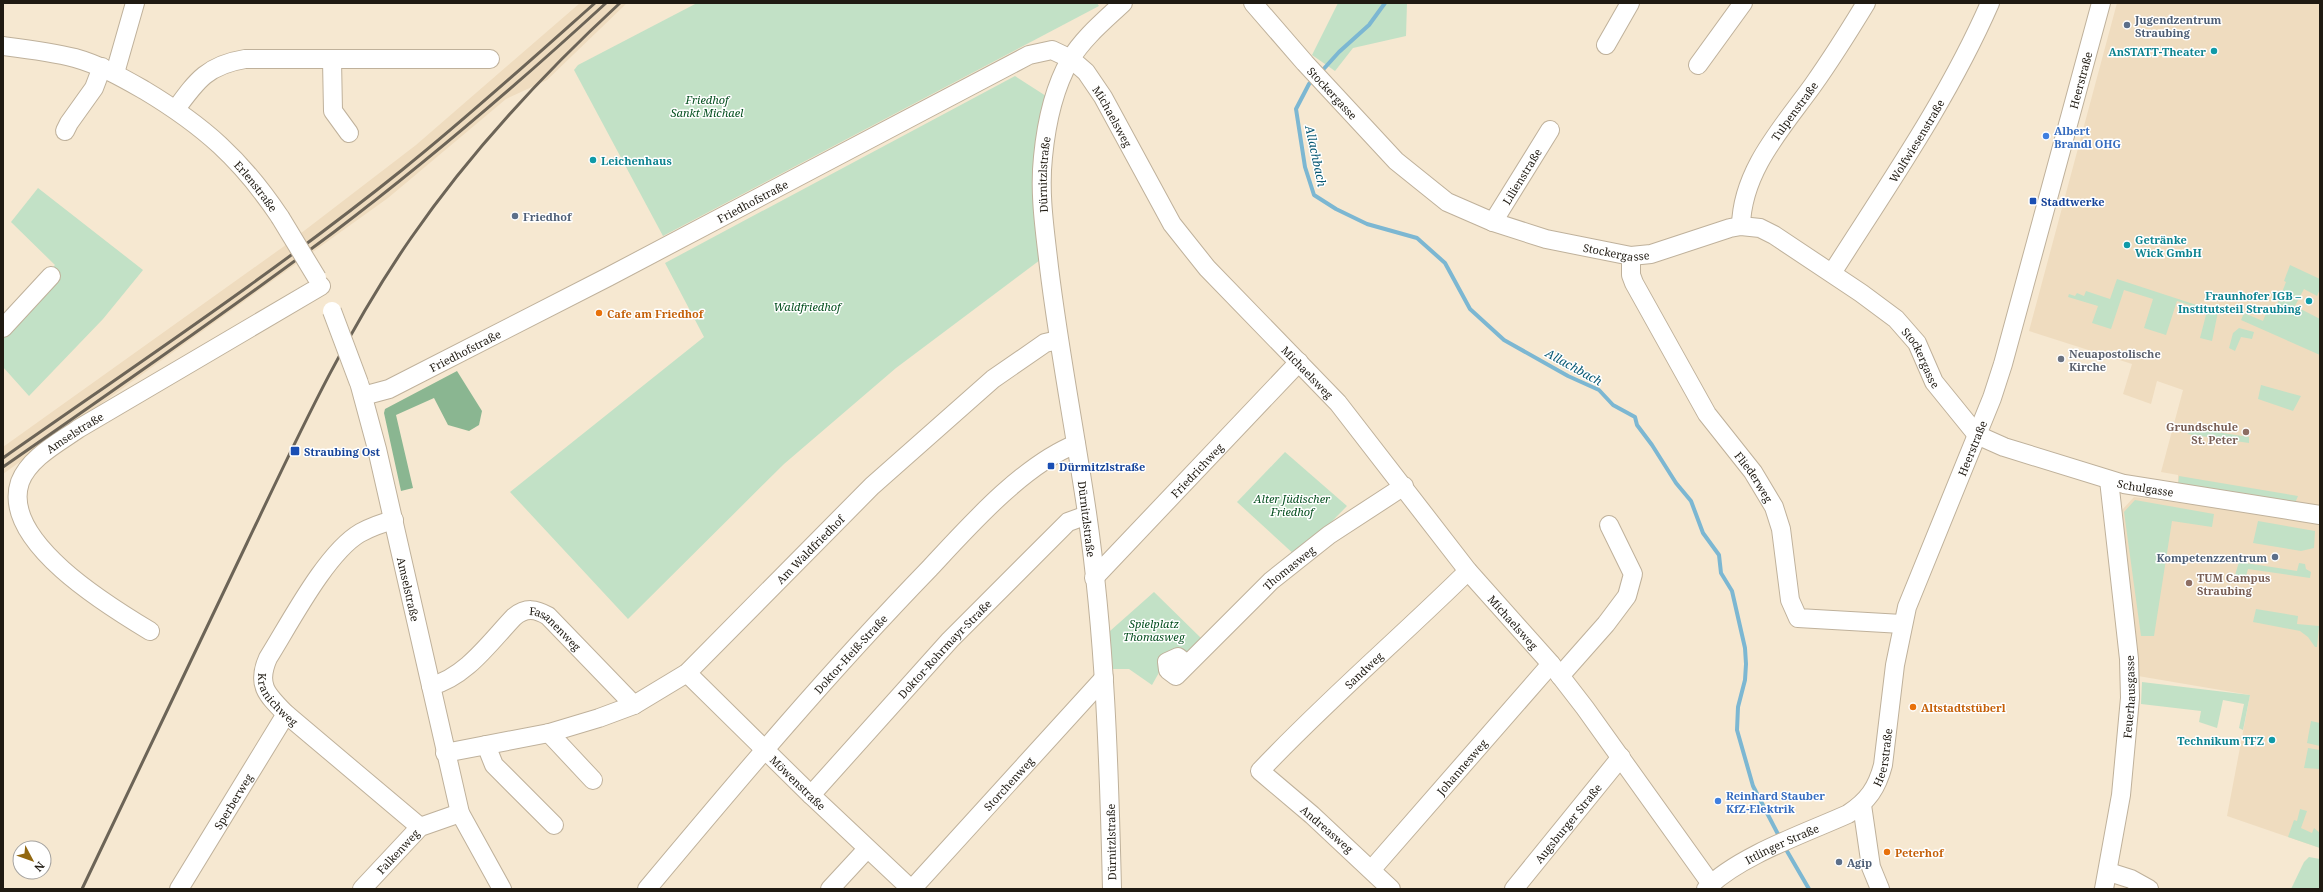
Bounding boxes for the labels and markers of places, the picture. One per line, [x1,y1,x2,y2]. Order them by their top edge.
place label: Jugendzentrum Straubing [2134,12,2222,40]
marker: Jugendzentrum Straubing [2122,20,2132,30]
place label: AnSTATT-Theater [2108,44,2206,59]
marker: AnSTATT-Theater [2209,46,2219,56]
place label: Albert Brandl OHG [2054,123,2121,151]
marker: Albert Brandl OHG [2041,131,2051,141]
place label: Leichenhaus [601,153,672,168]
marker: Leichenhaus [588,155,598,165]
place label: Stadtwerke [2041,194,2105,209]
marker: Stadtwerke [2028,196,2038,206]
place label: Friedhof [523,209,573,224]
marker: Friedhof [510,211,520,221]
place label: Getränke Wick GmbH [2135,232,2202,260]
marker: Getränke Wick GmbH [2122,240,2132,250]
place label: Fraunhofer IGB – Institutsteil Straubing [2178,288,2302,316]
marker: Fraunhofer IGB – Institutsteil Straubing [2304,296,2314,306]
place label: Cafe am Friedhof [607,306,705,321]
marker: Cafe am Friedhof [594,308,604,318]
place label: Neuapostolische Kirche [2069,346,2161,374]
marker: Neuapostolische Kirche [2056,354,2066,364]
place label: Grundschule St. Peter [2166,419,2238,447]
marker: Grundschule St. Peter [2241,427,2251,437]
place label: Straubing Ost [304,444,381,459]
marker: Straubing Ost [289,445,301,457]
place label: Dürmitzlstraße [1059,459,1145,474]
marker: Dürmitzlstraße [1046,461,1056,471]
place label: Kompetenzzentrum [2156,550,2267,565]
marker: Kompetenzzentrum [2270,552,2280,562]
place label: TUM Campus Straubing [2197,570,2270,598]
marker: TUM Campus Straubing [2184,578,2194,588]
place label: Altstadtstüberl [1921,700,2006,715]
marker: Altstadtstüberl [1908,702,1918,712]
place label: Technikum TFZ [2177,733,2264,748]
marker: Technikum TFZ [2267,735,2277,745]
place label: Reinhard Stauber KfZ-Elektrik [1726,788,1825,816]
marker: Reinhard Stauber KfZ-Elektrik [1713,796,1723,806]
place label: Peterhof [1895,845,1945,860]
marker: Peterhof [1882,847,1892,857]
place label: Agip [1847,855,1872,870]
marker: Agip [1834,857,1844,867]

